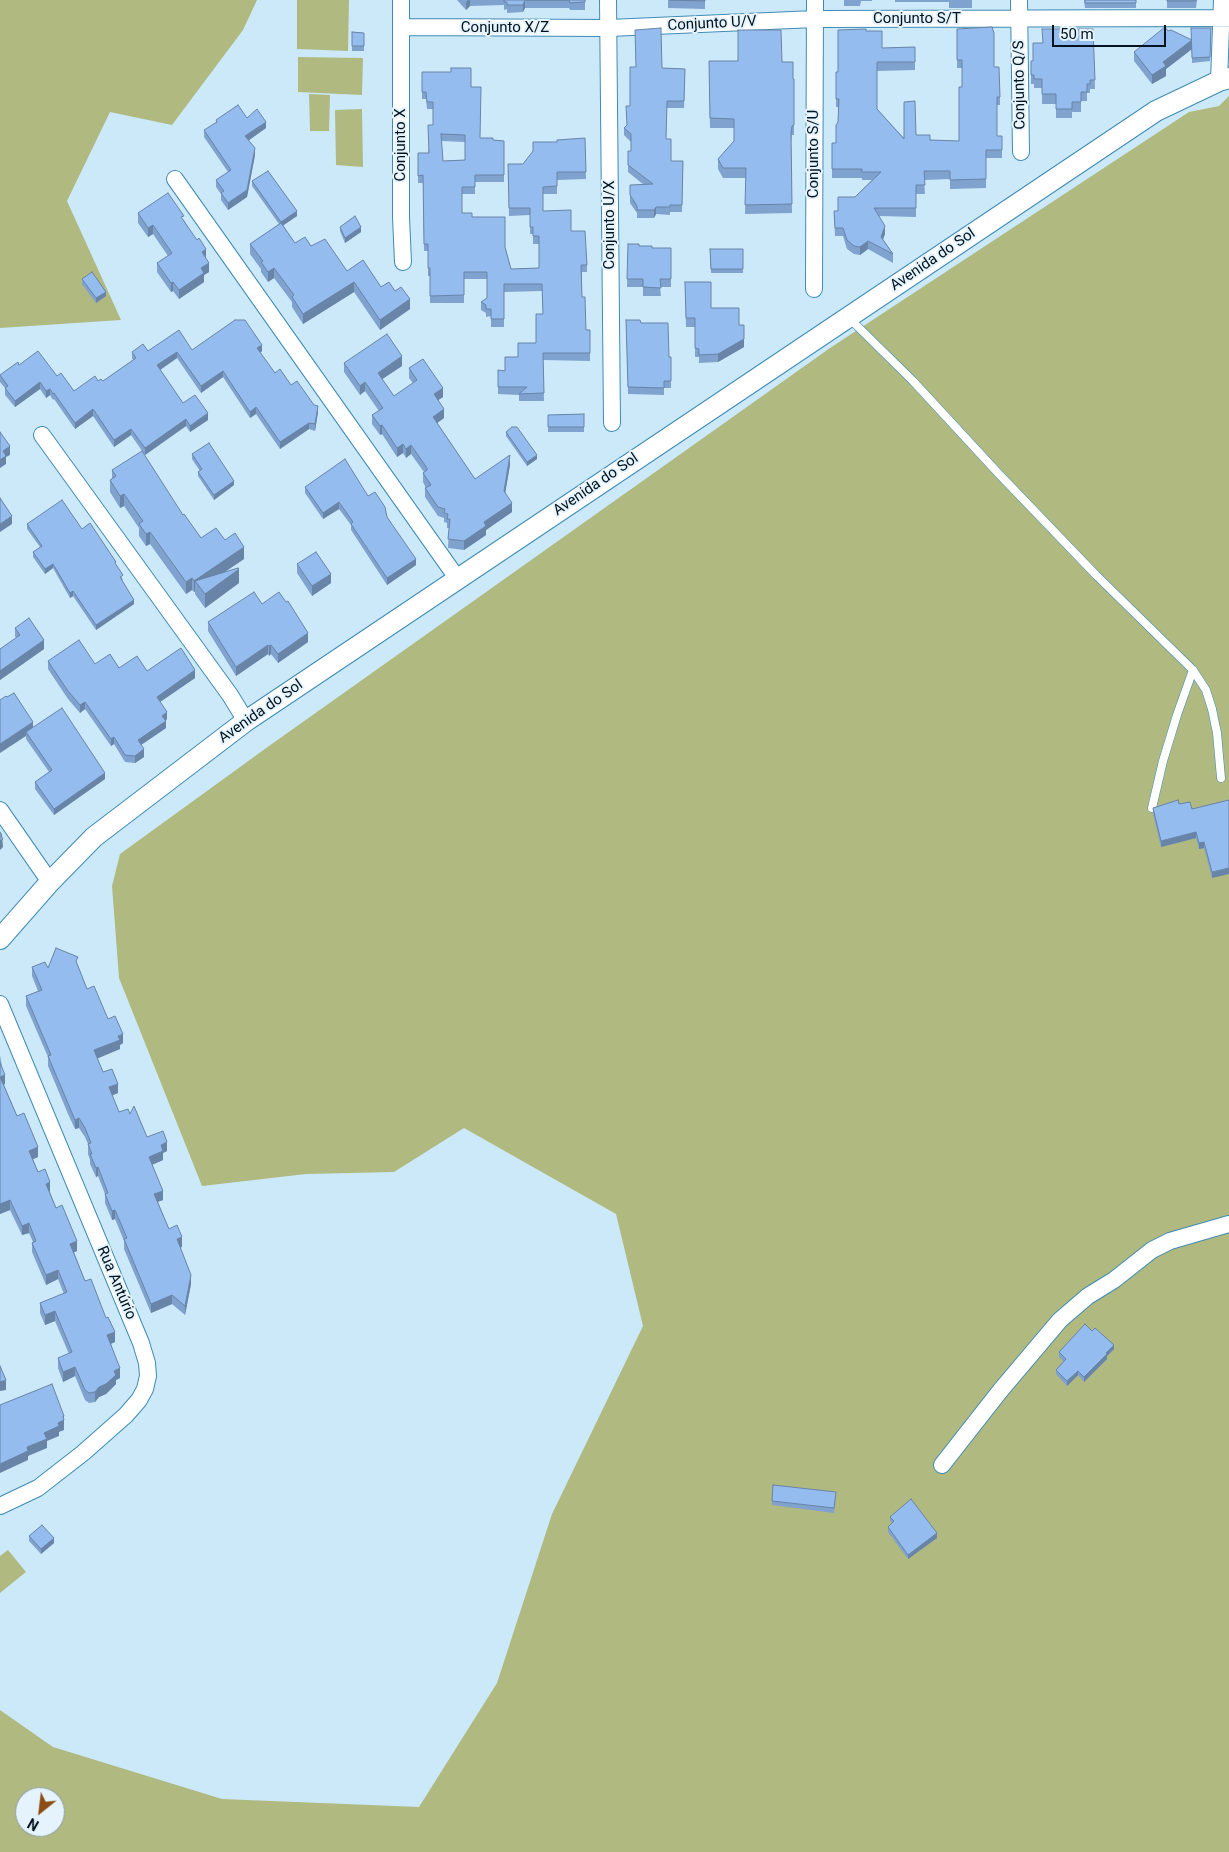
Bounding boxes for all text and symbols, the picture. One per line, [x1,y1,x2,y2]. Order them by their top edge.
street label: Conjunto S/T [873,10,961,28]
street label: Conjunto U/V [667,13,757,35]
scale bar [1054,15,1168,47]
street label: Conjunto X/Z [461,19,549,37]
text: 50 m [1060,25,1094,43]
street label: Conjunto Q/S [1010,40,1030,130]
street label: Conjunto X [392,108,410,182]
street label: Conjunto S/U [805,110,823,198]
street label: Conjunto U/X [601,180,619,270]
street label: Avenida do Sol [887,225,979,295]
street label: Avenida do Sol [550,450,642,520]
street label: Avenida do Sol [215,676,307,748]
street label: Rua Antúrio [92,1244,140,1322]
north arrow [15,1787,65,1837]
text: N [25,1815,41,1834]

